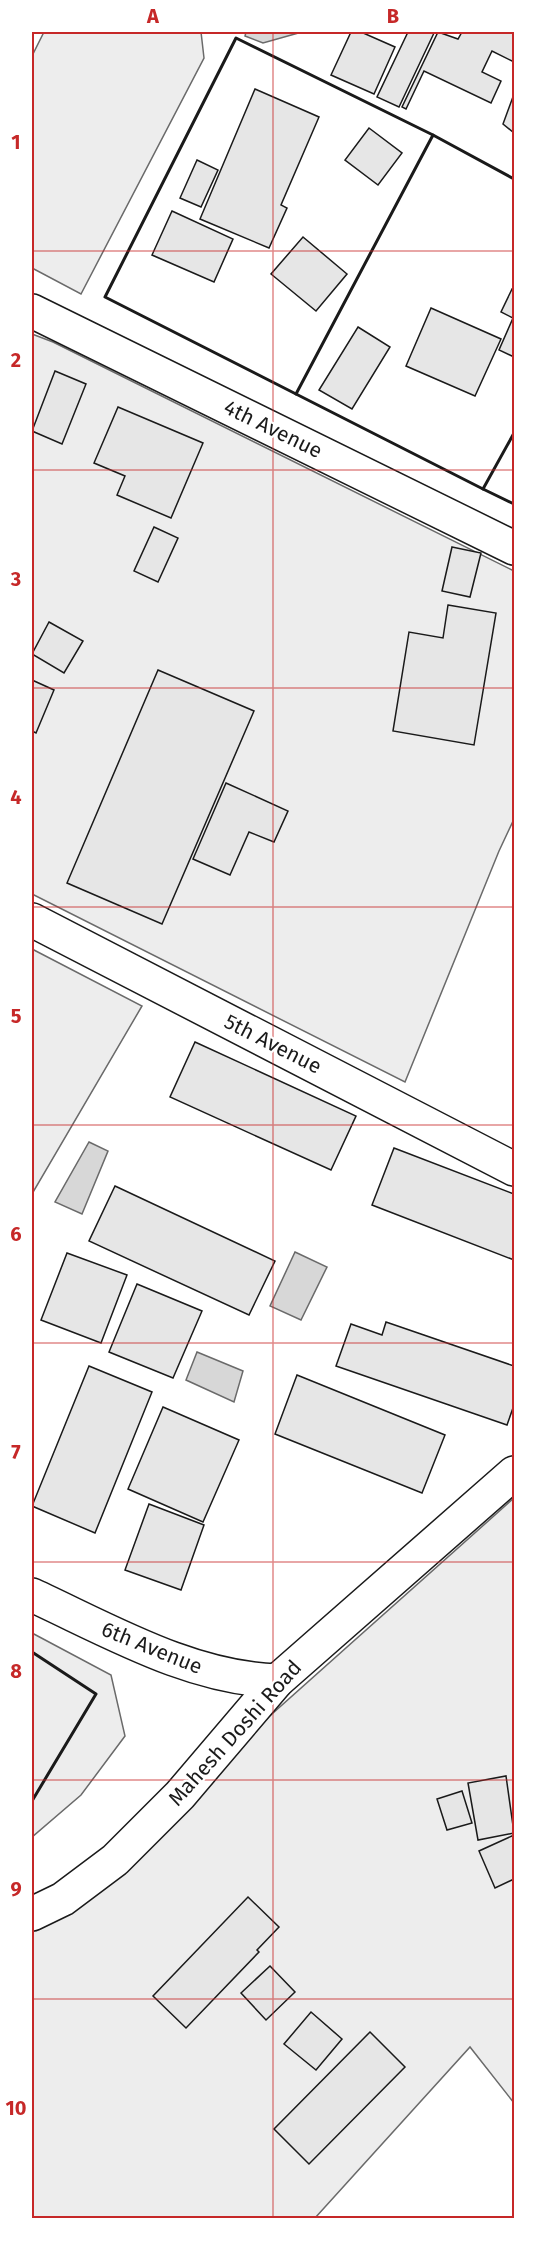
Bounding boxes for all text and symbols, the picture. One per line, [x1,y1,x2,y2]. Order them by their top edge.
text: A [146,4,160,28]
text: B [387,4,399,28]
text: 1 [11,130,21,154]
text: 2 [11,348,21,372]
street label: 4th Avenue [220,394,326,464]
text: 3 [10,567,21,591]
text: 4 [10,785,22,809]
text: 5 [11,1004,22,1028]
street label: 5th Avenue [220,1008,326,1080]
text: 6 [10,1222,22,1246]
text: 7 [11,1440,21,1464]
street label: 6th Avenue [98,1616,206,1680]
street label: Mahesh Doshi Road [163,1655,307,1811]
text: 8 [10,1659,22,1683]
text: 9 [10,1877,22,1901]
text: 10 [6,2096,26,2120]

